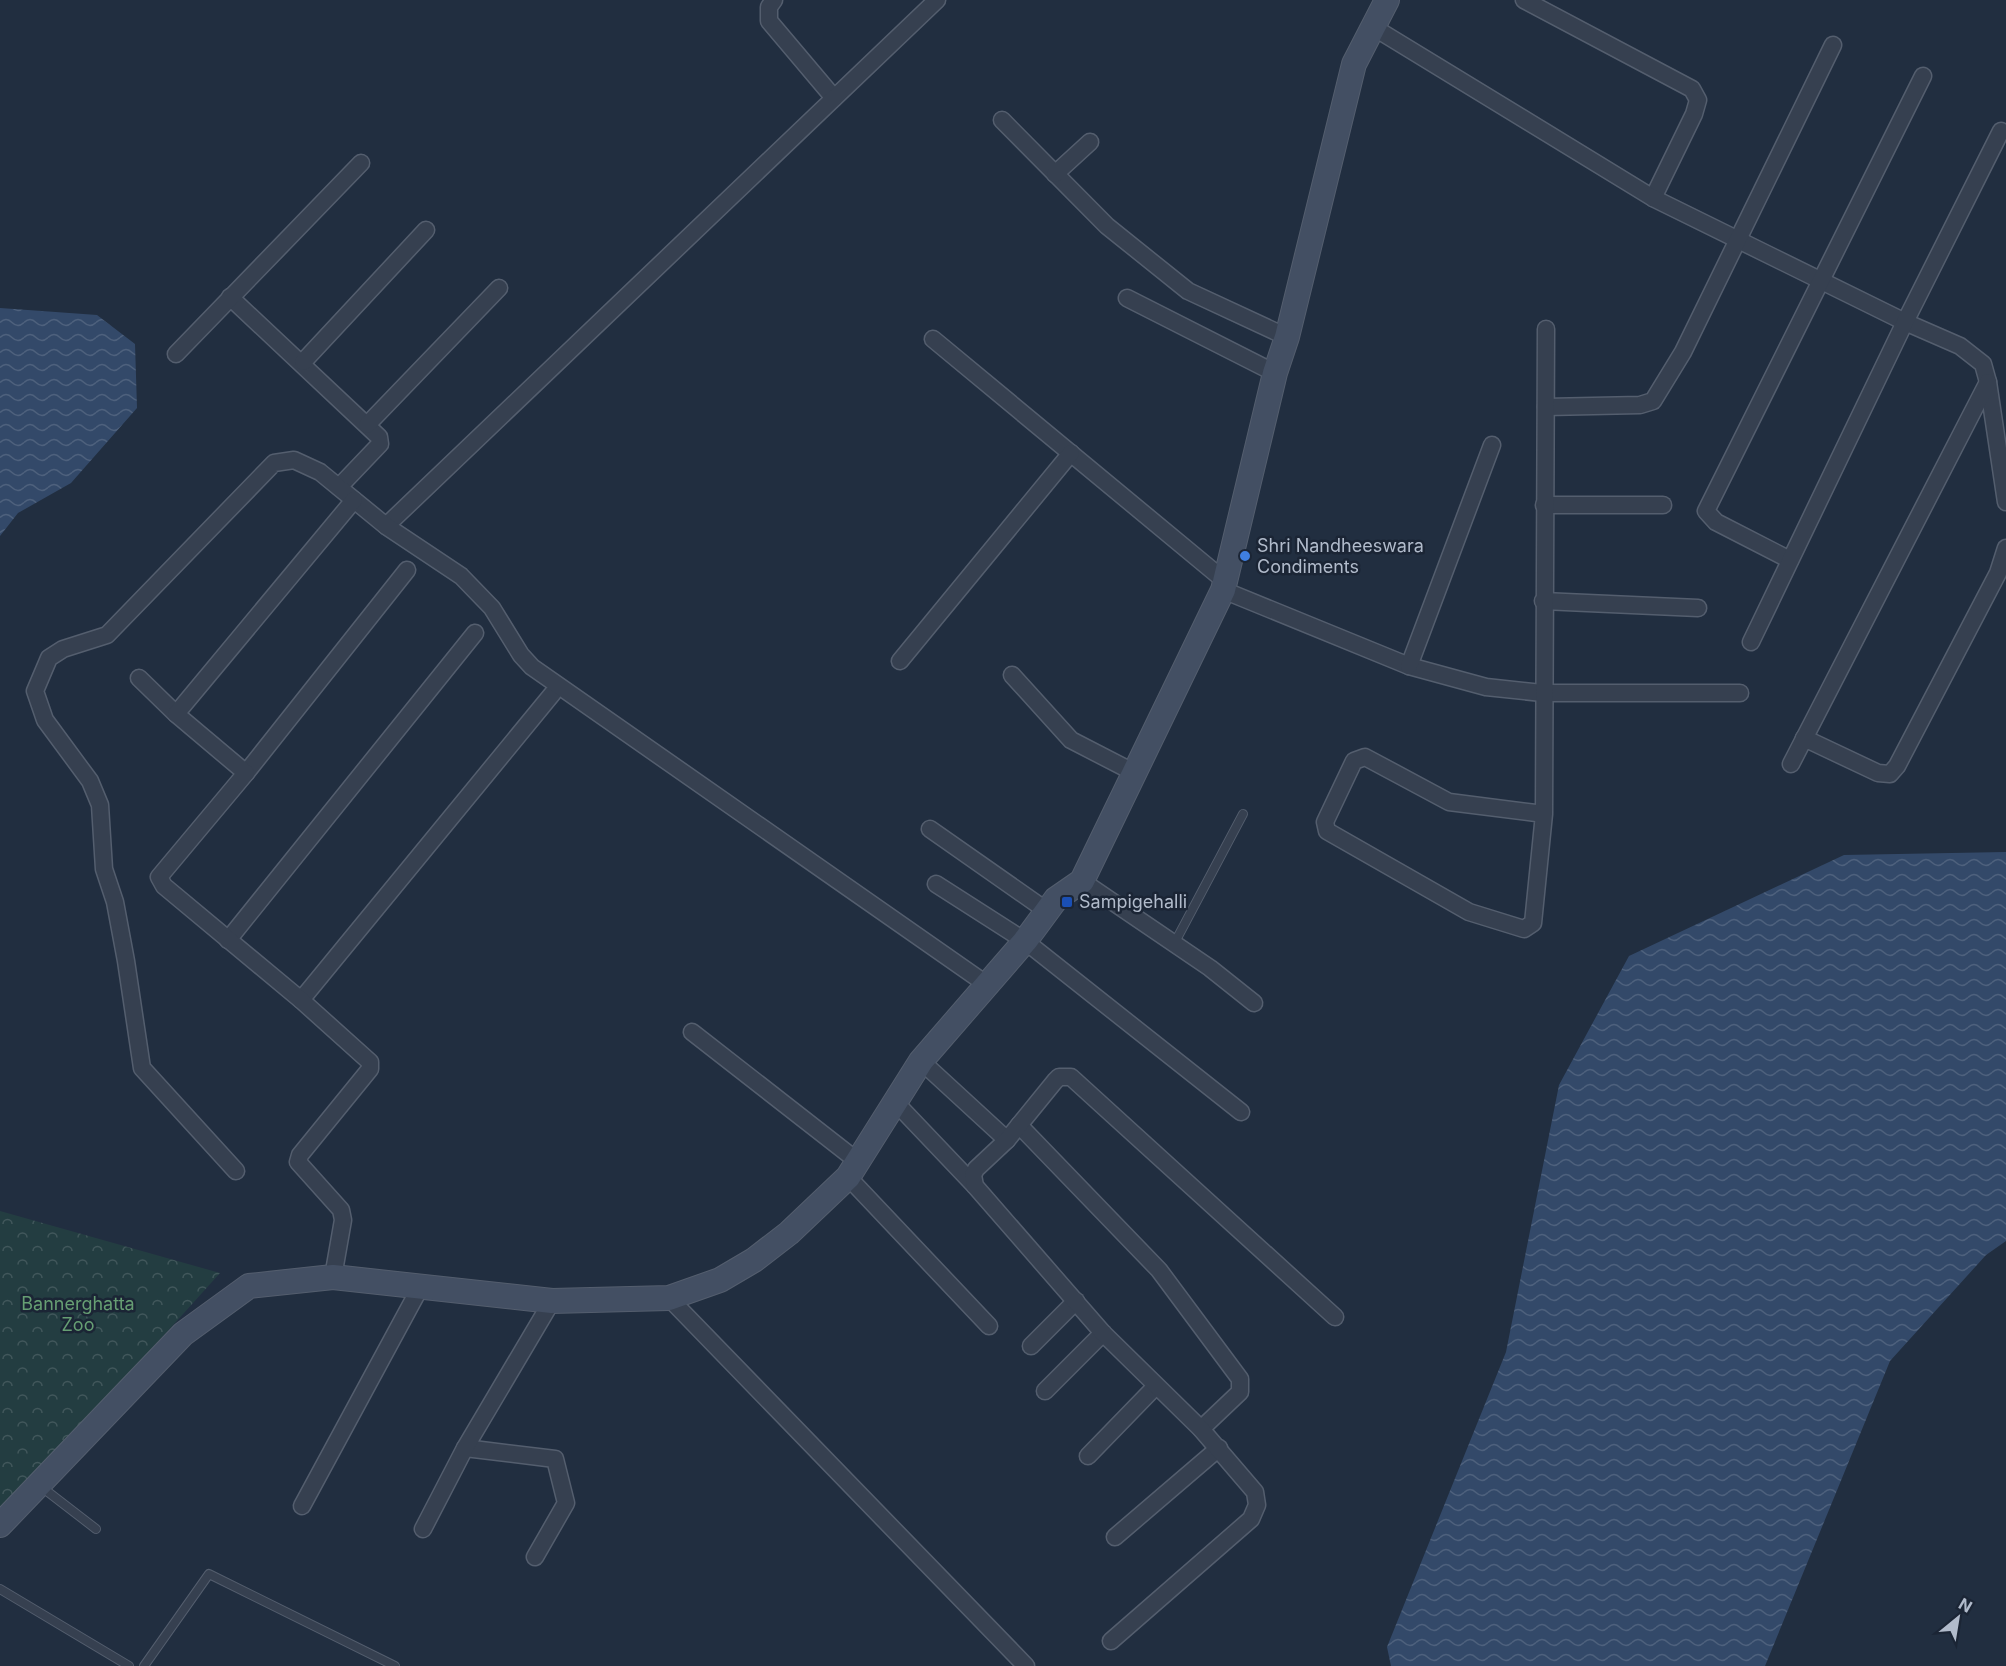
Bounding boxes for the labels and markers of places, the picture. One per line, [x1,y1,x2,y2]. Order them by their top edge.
place label: Shri Nandheeswara Condiments [1257,535,1424,577]
marker: Shri Nandheeswara Condiments [1238,549,1252,563]
place label: Sampigehalli [1079,891,1187,912]
marker: Sampigehalli [1060,895,1074,909]

